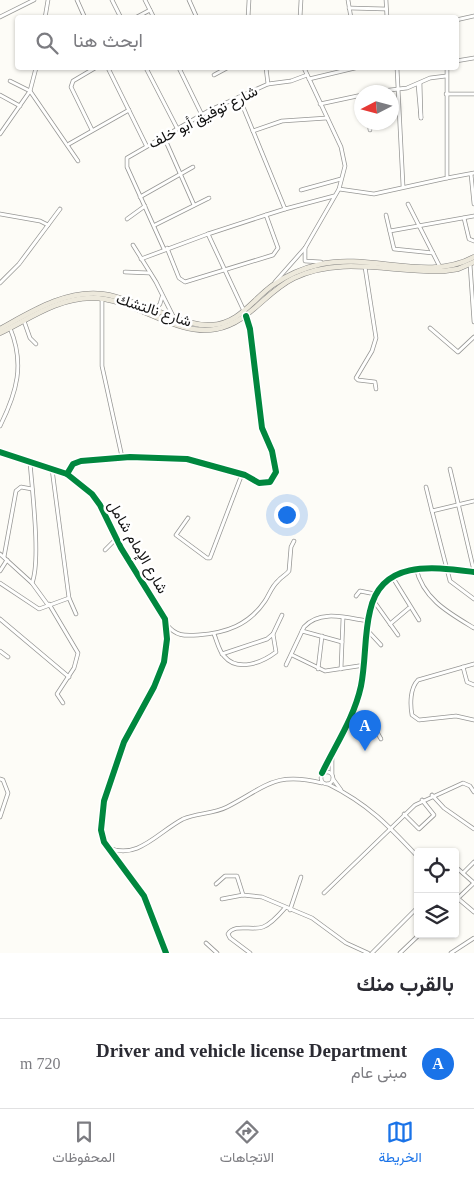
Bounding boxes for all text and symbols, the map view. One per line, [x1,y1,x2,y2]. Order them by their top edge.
search box [15,15,459,70]
icon: search [33,29,61,57]
text: ابحث هنا [73,30,143,51]
street label: شارع توفيق أبو خلف [146,83,262,154]
north arrow [354,85,399,130]
street label: شارع نالتشك [113,290,194,333]
street label: شارع الإمام شامل [102,498,171,598]
your location [274,502,300,528]
pin: A [349,710,381,751]
map controls [414,848,459,938]
button: locate [414,848,459,893]
button: layers [414,893,459,938]
text: بالقرب منك [357,972,454,996]
text: Driver and vehicle license Department [96,1040,407,1061]
text: 720 m [20,1055,60,1072]
text: A [432,1055,444,1072]
text: مبنى عام [351,1064,407,1081]
tab: المحفوظات [52,1118,115,1170]
tab: الاتجاهات [220,1118,274,1170]
tab: الخريطة [378,1118,422,1170]

